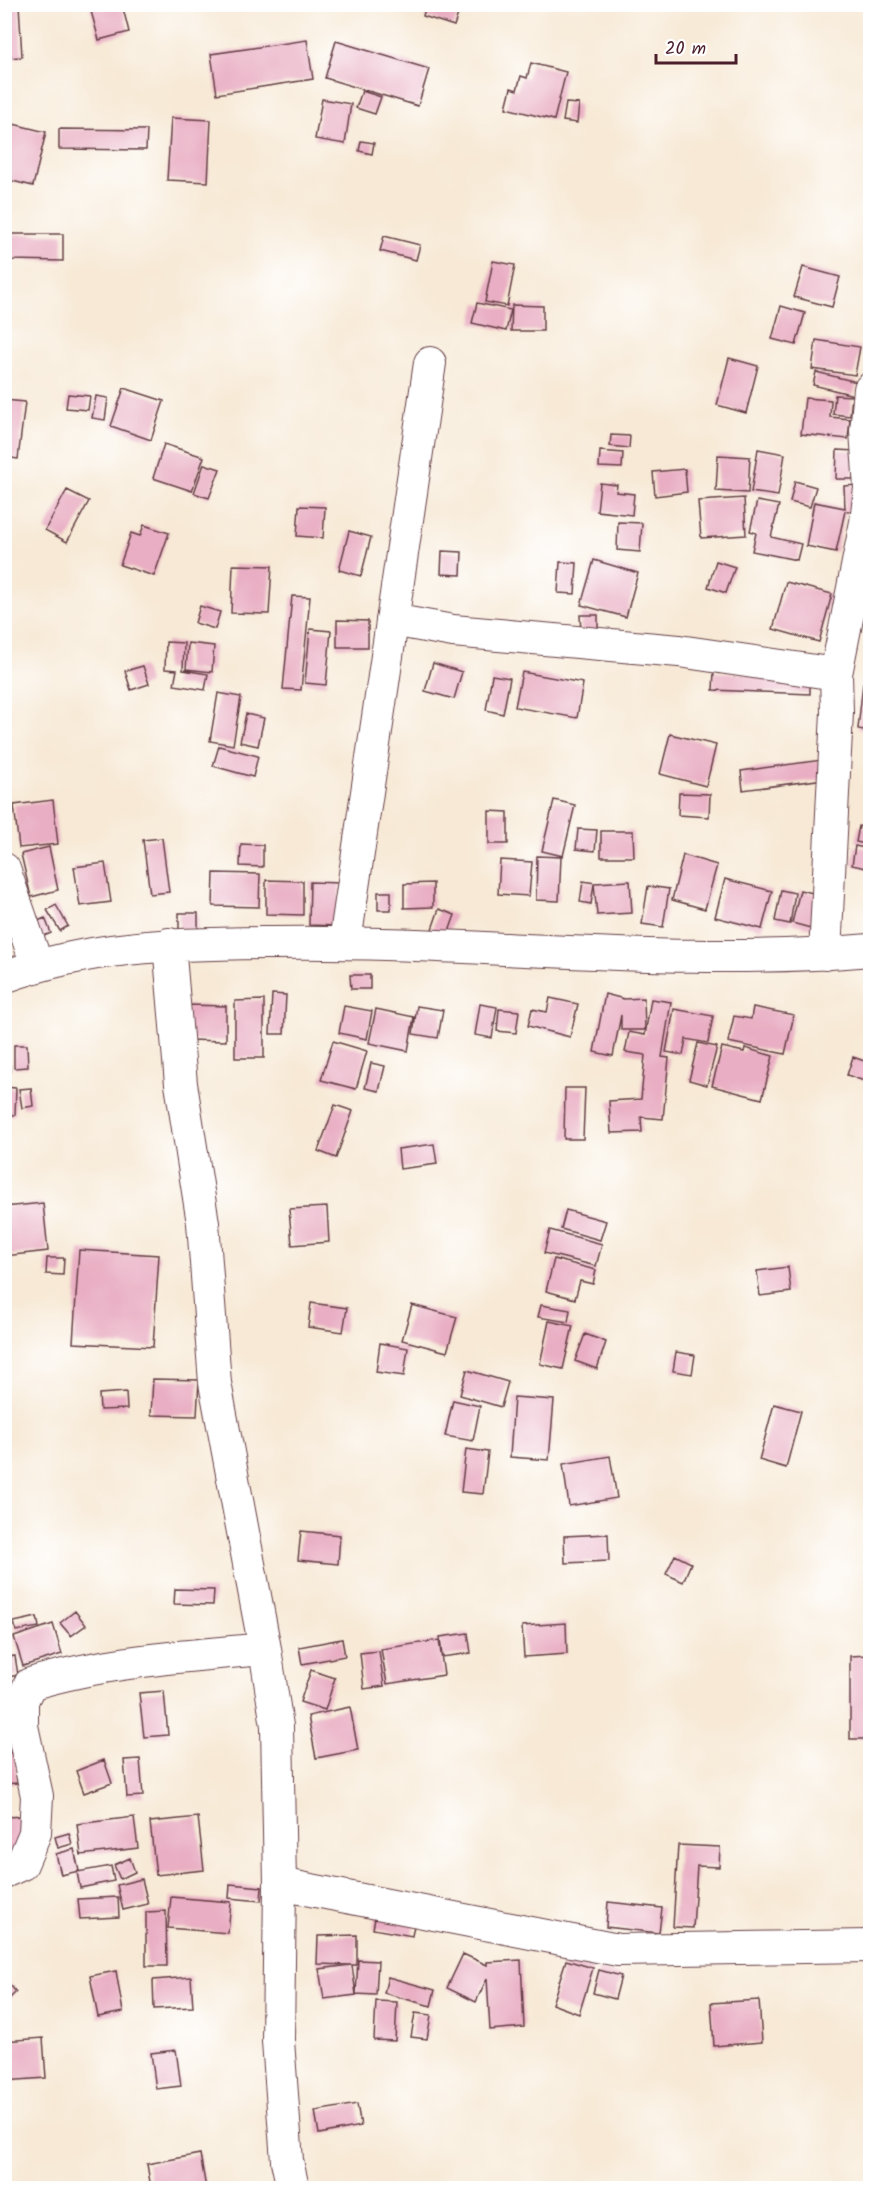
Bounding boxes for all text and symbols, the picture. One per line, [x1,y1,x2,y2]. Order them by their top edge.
scale bar [656,27,736,65]
text: 20 m [665,35,706,64]

